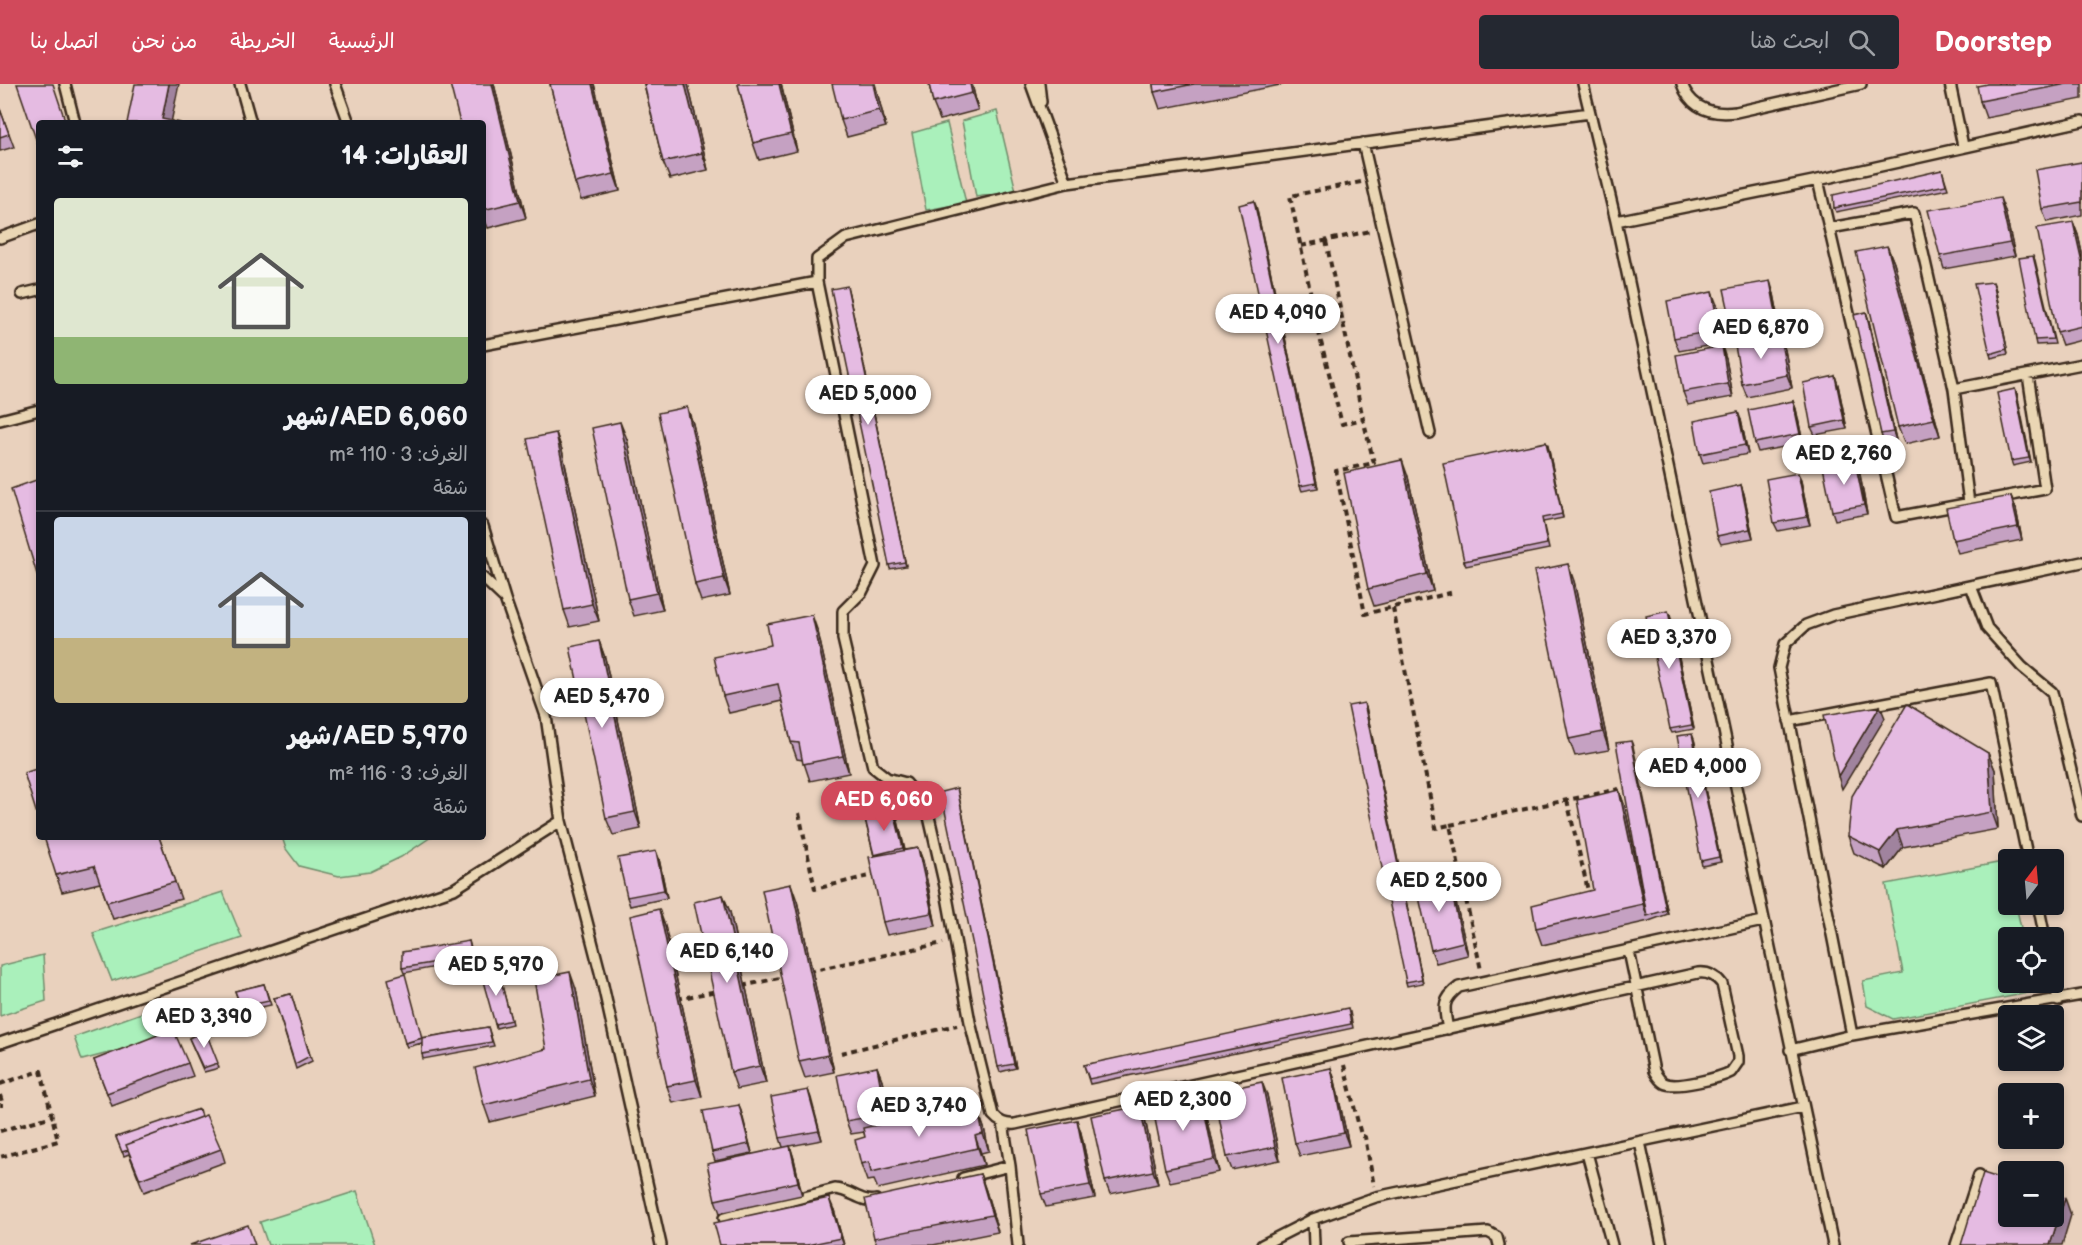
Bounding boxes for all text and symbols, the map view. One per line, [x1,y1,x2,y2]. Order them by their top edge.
search box [1479,15,1899,69]
icon: search [1845,26,1878,59]
text: Doorstep [1935,26,2052,59]
text: ابحث هنا [1750,28,1830,55]
text: اتصل بنا [30,29,98,54]
text: من نحن [131,29,197,54]
text: الخريطة [230,29,296,54]
text: الرئيسية [329,29,395,54]
icon: filters [54,140,87,173]
text: العقارات: 14 [341,141,468,172]
icon: home [207,237,315,345]
pin: AED 4,090 [1209,294,1347,345]
text: AED 4,090 [1229,301,1327,325]
pin: AED 6,870 [1692,309,1830,360]
text: AED 6,870 [1713,316,1809,340]
pin: AED 5,000 [799,375,937,426]
text: AED 5,000 [819,382,917,406]
text: AED 6,060/شهر [285,402,468,433]
pin: AED 2,760 [1775,435,1913,486]
text: AED 2,760 [1796,442,1892,466]
text: الغرف: 3 · 110 m² [329,443,468,467]
text: شقة [433,476,468,500]
icon: home [207,556,315,664]
pin: AED 3,370 [1600,619,1738,670]
text: AED 3,370 [1621,626,1717,650]
pin: AED 5,470 [533,678,671,729]
text: AED 5,470 [554,685,650,709]
text: AED 5,970/شهر [288,721,468,752]
pin: AED 4,000 [1629,748,1767,799]
text: AED 4,000 [1649,755,1747,779]
text: الغرف: 3 · 116 m² [329,762,468,786]
pin: AED 6,060 [815,781,953,832]
text: AED 6,060 [835,788,933,812]
text: شقة [433,795,468,819]
north arrow [1998,849,2064,915]
map controls [1998,849,2064,1227]
pin: AED 2,500 [1370,862,1508,913]
text: AED 2,500 [1390,869,1488,893]
button: locate [1998,927,2064,993]
pin: AED 6,140 [658,933,796,984]
text: AED 6,140 [680,940,774,964]
pin: AED 5,970 [427,946,565,997]
text: AED 5,970 [448,953,544,977]
pin: AED 3,390 [135,998,273,1049]
text: AED 3,390 [156,1005,252,1029]
button: layers [1998,1005,2064,1071]
pin: AED 2,300 [1114,1081,1252,1132]
button: + [1998,1083,2064,1149]
pin: AED 3,740 [850,1087,988,1138]
text: AED 2,300 [1134,1088,1232,1112]
text: AED 3,740 [871,1094,967,1118]
button: − [1998,1161,2064,1227]

